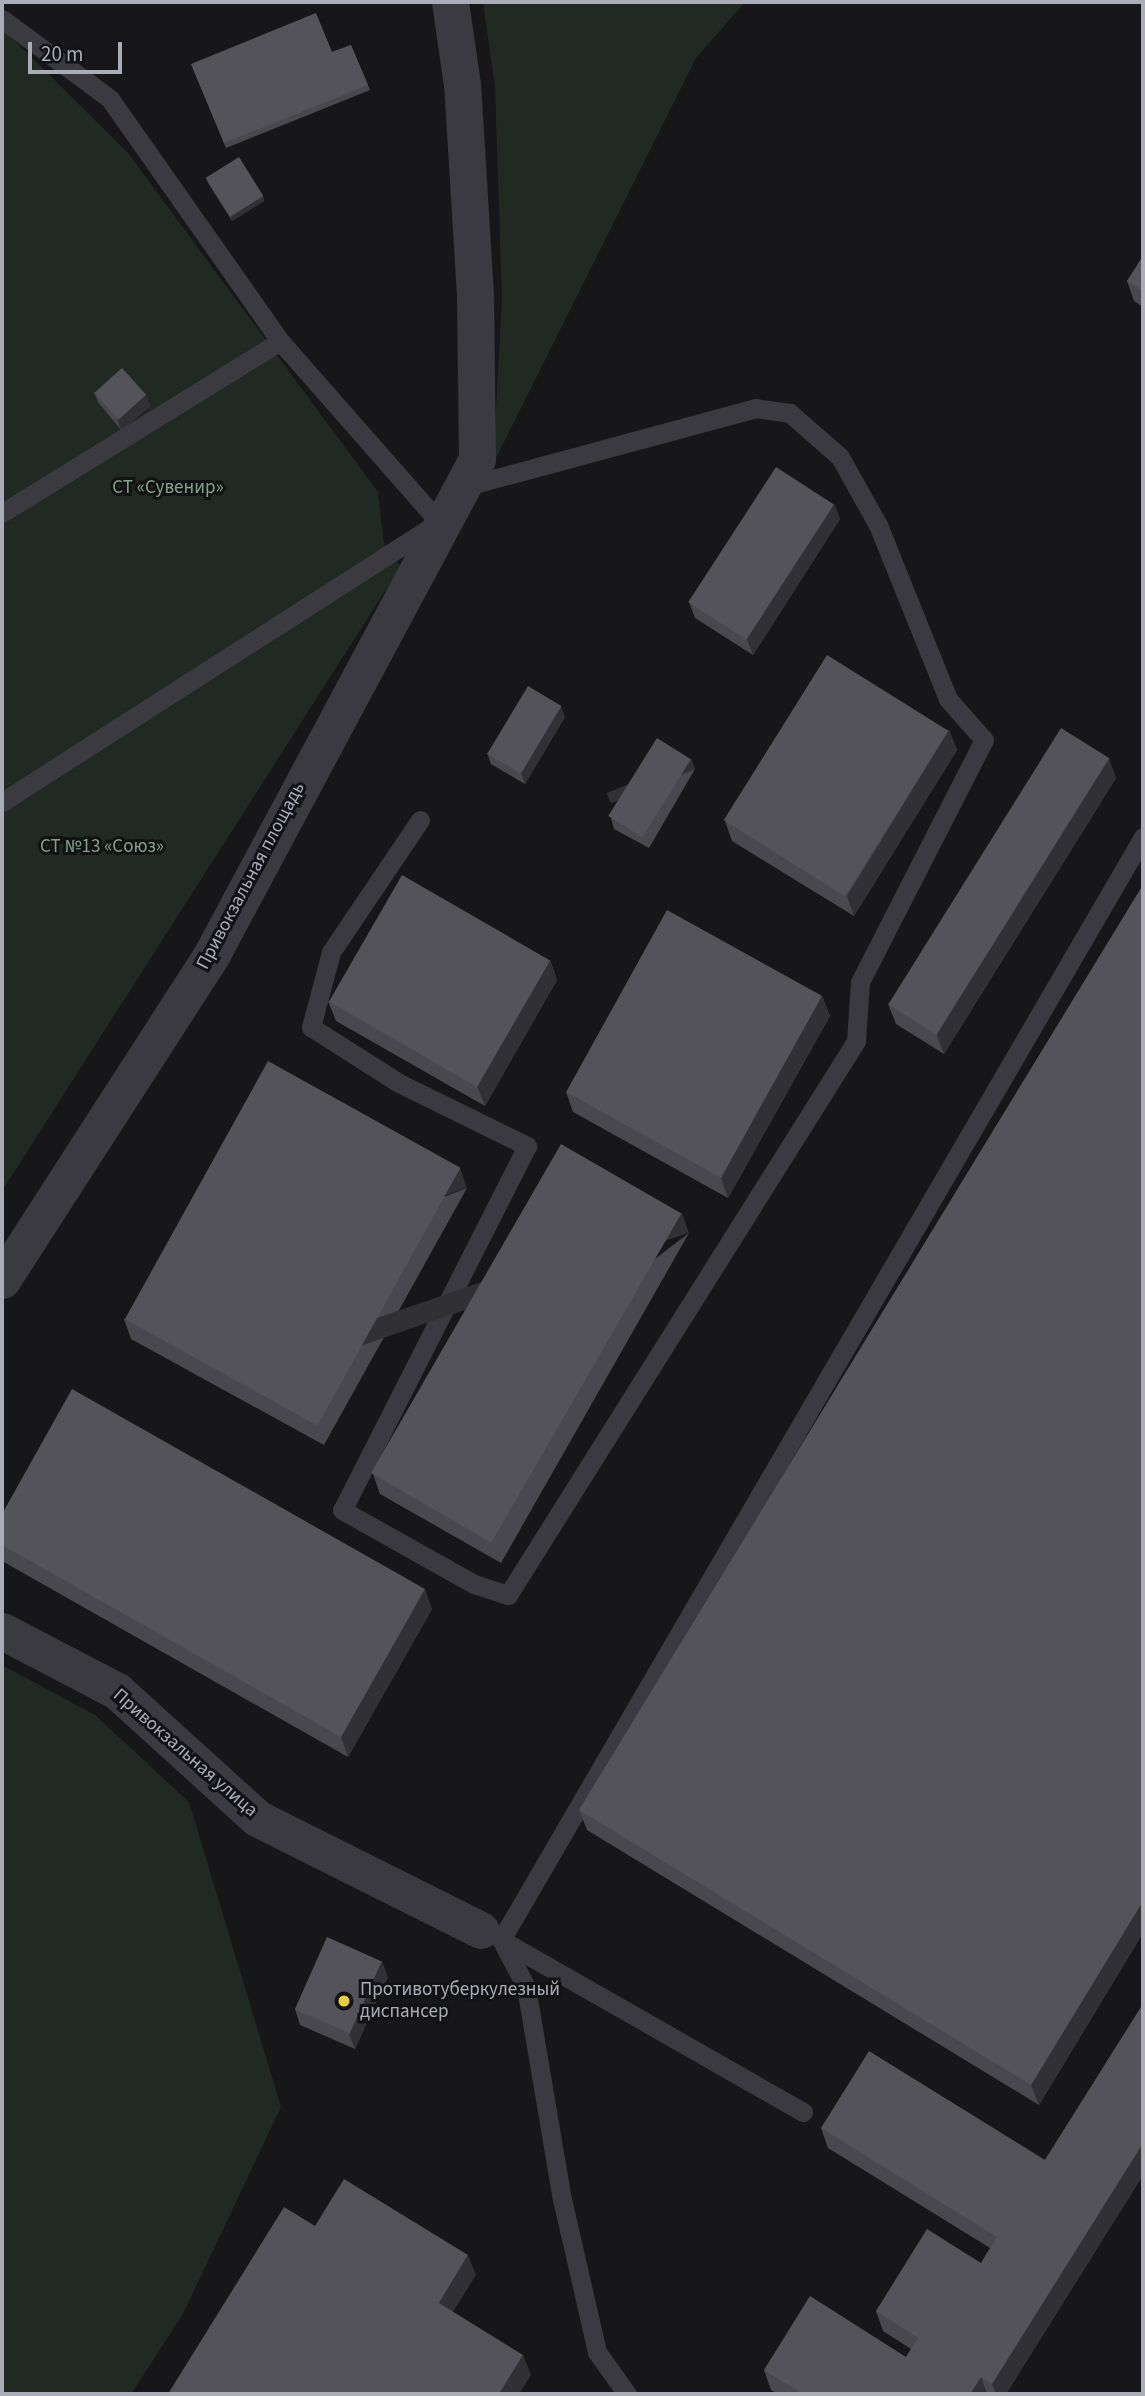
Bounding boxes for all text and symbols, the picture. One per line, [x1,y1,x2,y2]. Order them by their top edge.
scale bar [32,28,126,72]
text: 20 m [41,39,83,69]
park label: СТ «Сувенир» [112,477,224,499]
street label: Привокзальная площадь [192,778,310,974]
park label: СТ №13 «Союз» [40,836,164,858]
street label: Привокзальная улица [108,1684,262,1822]
place label: Противотуберкулезный диспансер [360,1979,560,2023]
marker: Противотуберкулезный диспансер [334,1991,354,2011]

